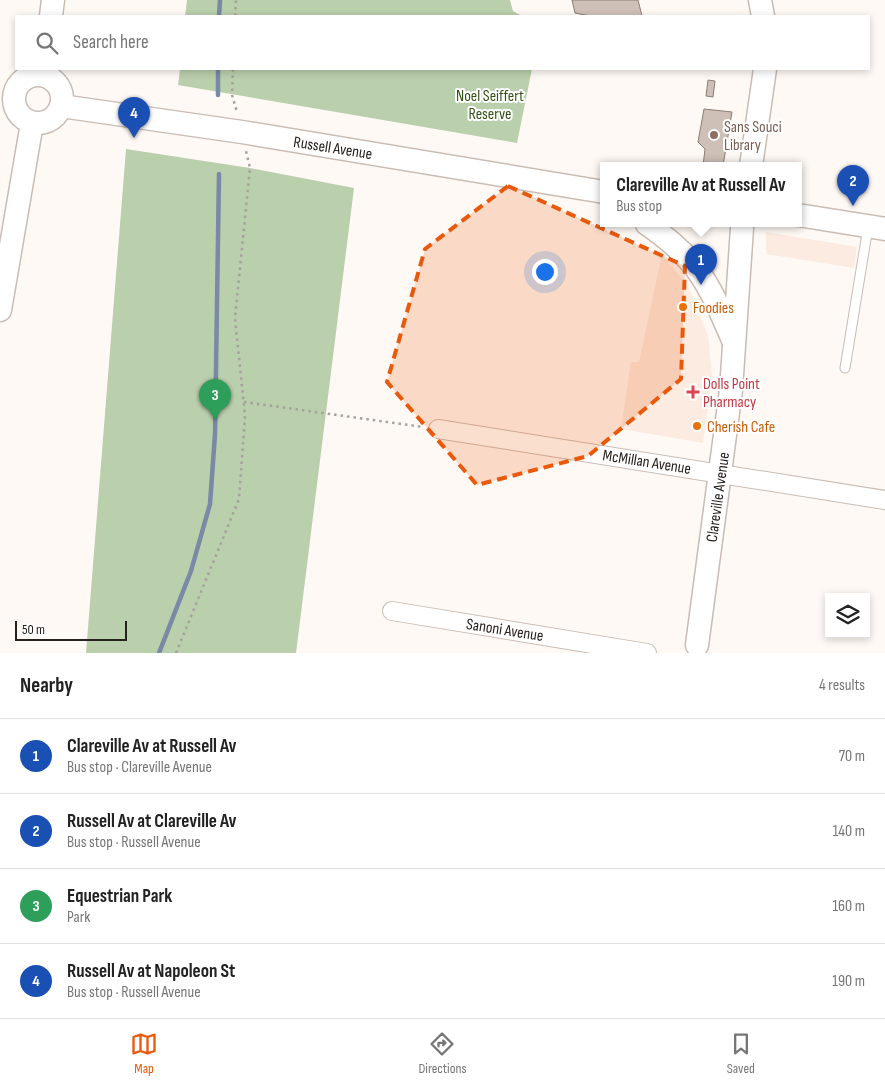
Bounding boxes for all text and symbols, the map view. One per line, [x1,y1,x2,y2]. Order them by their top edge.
search box [15,15,870,70]
icon: search [33,29,61,57]
text: Search here [73,31,149,54]
park label: Noel Seiffert Reserve [456,87,524,124]
pin: 4 [118,97,150,138]
place label: Sans Souci Library [724,118,782,155]
marker: Sans Souci Library [708,129,720,141]
street label: Russell Avenue [292,133,373,164]
popup [600,162,802,227]
pin: 2 [837,165,869,206]
text: Clareville Av at Russell Av [616,174,786,197]
text: Bus stop [616,197,662,216]
pin: 1 [685,244,717,285]
your location [532,259,558,285]
place label: Foodies [693,299,734,318]
marker: Foodies [677,301,689,313]
place label: Dolls Point Pharmacy [703,375,760,412]
pin: 3 [199,379,231,420]
marker: Dolls Point Pharmacy [687,386,699,398]
place label: Cherish Cafe [707,418,775,437]
marker: Cherish Cafe [691,420,703,432]
street label: McMillan Avenue [601,446,692,479]
street label: Clareville Avenue [703,451,734,543]
map controls [825,593,870,638]
button: layers [825,593,870,638]
street label: Sanoni Avenue [465,615,545,646]
scale bar [15,618,128,641]
text: 50 m [22,621,45,638]
text: Nearby [20,673,73,698]
text: 4 results [819,676,865,695]
text: Clareville Av at Russell Av [67,735,237,758]
text: 1 [33,747,39,766]
text: 70 m [839,747,865,766]
text: Bus stop · Clareville Avenue [67,758,212,777]
text: Russell Av at Clareville Av [67,810,237,833]
text: 2 [32,822,40,841]
text: 140 m [833,822,865,841]
text: Bus stop · Russell Avenue [67,833,201,852]
text: Equestrian Park [67,885,172,908]
text: 3 [32,897,40,916]
text: 160 m [832,897,865,916]
text: Park [67,908,90,927]
text: Russell Av at Napoleon St [67,960,235,983]
text: 4 [32,972,40,991]
text: 190 m [832,972,865,991]
text: Bus stop · Russell Avenue [67,983,201,1002]
tab: Map [130,1030,158,1077]
tab: Directions [418,1030,467,1077]
tab: Saved [727,1030,755,1077]

